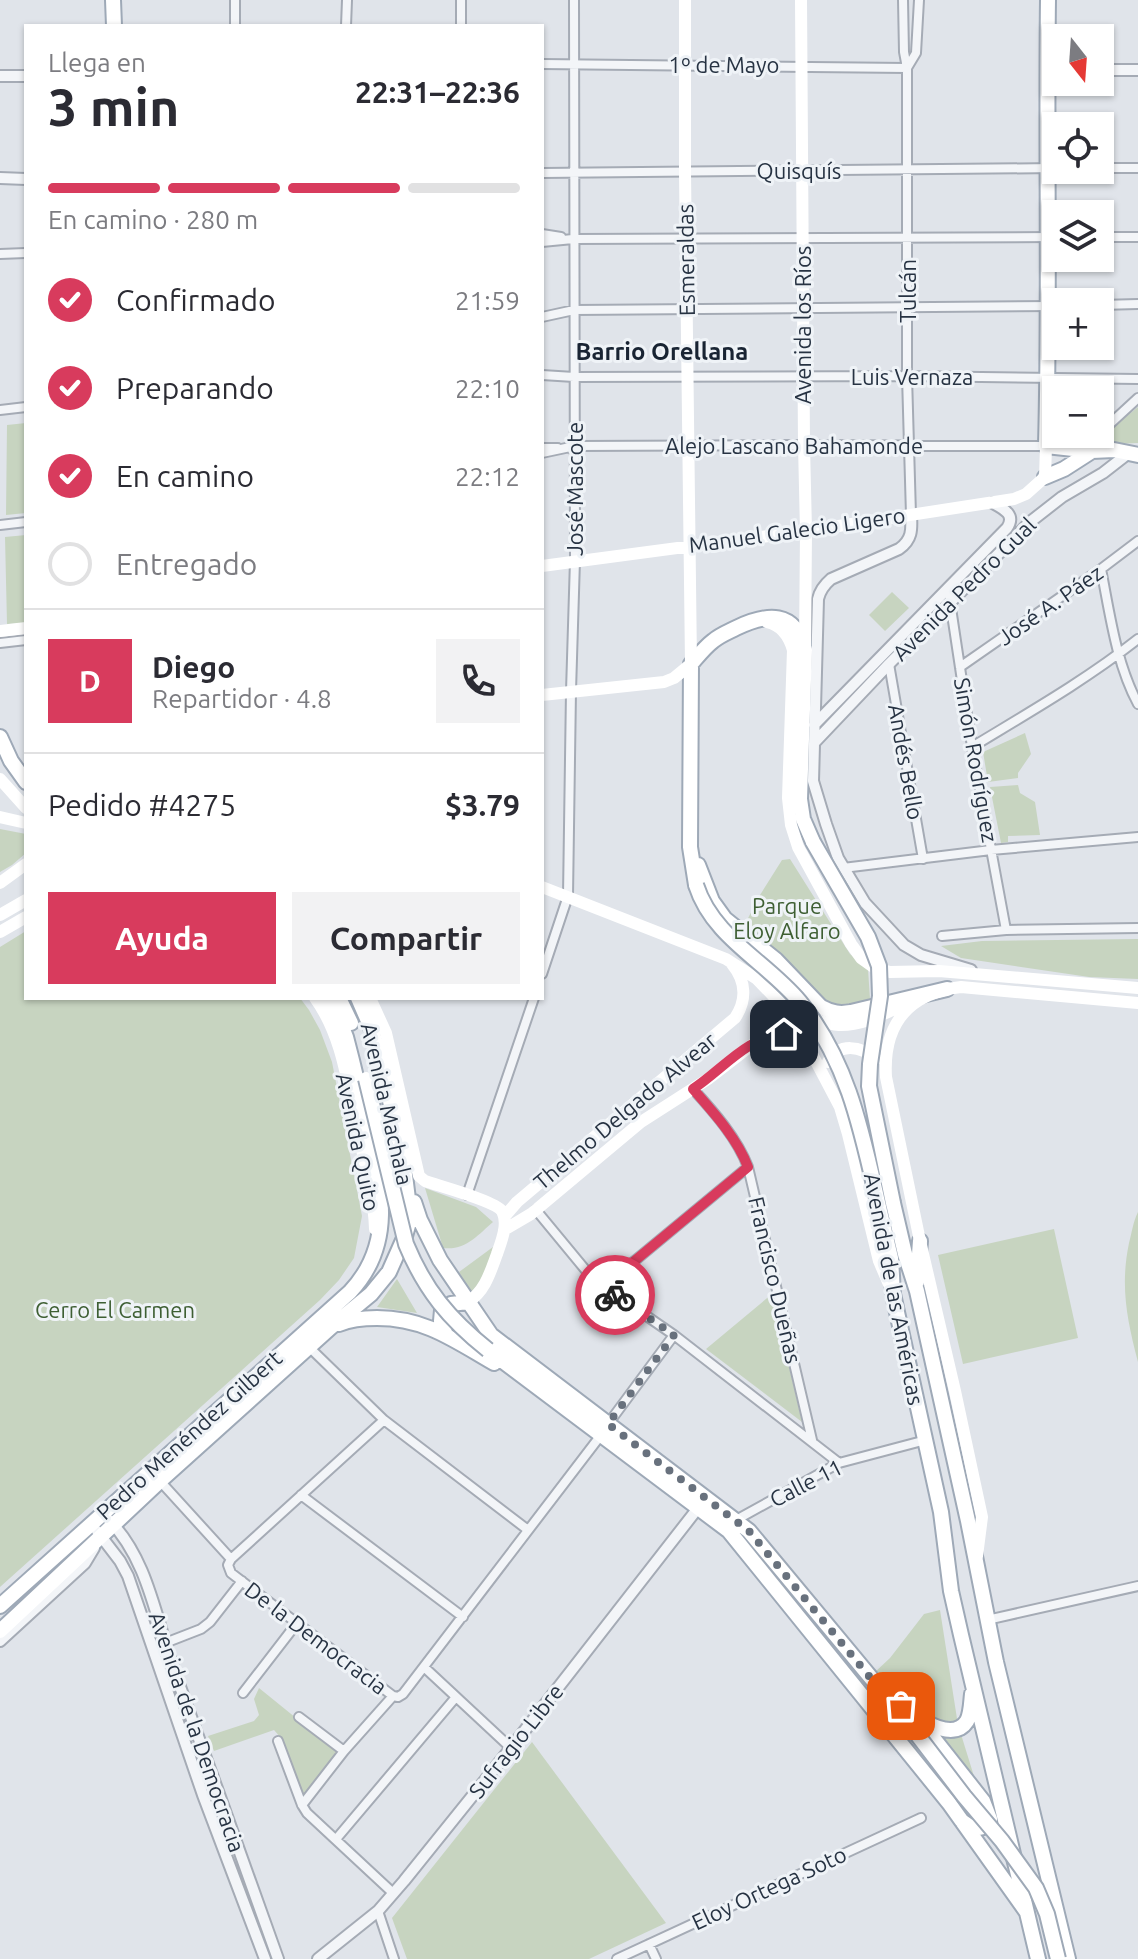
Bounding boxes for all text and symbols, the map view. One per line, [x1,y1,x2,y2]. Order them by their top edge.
north arrow [1042,24,1114,96]
map controls [1042,24,1114,448]
text: Llega en [48,48,146,77]
street label: 1º de Mayo [669,52,780,77]
text: 22:31–22:36 [355,75,520,109]
text: 3 min [48,78,179,136]
button: locate [1042,112,1114,184]
street label: Quisquís [757,158,841,183]
button: layers [1042,200,1114,272]
street label: Esmeraldas [672,204,699,316]
text: En camino · 280 m [48,205,258,234]
street label: Avenida los Ríos [790,246,815,404]
street label: Tulcán [895,259,920,323]
icon: check [48,278,92,322]
text: Confirmado [116,283,276,317]
text: 21:59 [455,286,520,315]
button: + [1042,288,1114,360]
district label: Barrio Orellana [576,338,748,365]
street label: Luis Vernaza [851,364,973,389]
icon: check [48,366,92,410]
text: Preparando [116,371,274,405]
text: 22:10 [455,374,520,403]
button: − [1042,376,1114,448]
street label: José Mascote [562,422,587,556]
street label: Alejo Lascano Bahamonde [665,433,923,458]
icon: check [48,454,92,498]
text: En camino [116,459,254,493]
text: 22:12 [455,462,520,491]
street label: Manuel Galecio Ligero [687,502,907,557]
street label: Avenida Pedro Gual [887,512,1041,665]
text: Entregado [116,547,257,581]
street label: José A. Páez [992,559,1107,650]
button: phone [436,639,520,723]
text: Diego [152,650,235,684]
text: D [79,664,101,698]
street label: Simón Rodríguez [950,676,1003,844]
text: Repartidor · 4.8 [152,684,332,713]
street label: Andés Bello [884,702,929,822]
text: Pedido #4275 [48,788,236,822]
text: $3.79 [445,788,520,822]
button: Ayuda [48,892,276,984]
button: Compartir [292,892,520,984]
park label: Parque Eloy Alfaro [733,893,841,943]
pin [750,1000,818,1068]
icon: home [762,1012,806,1056]
street label: Avenida Machala [357,1020,418,1187]
street label: Thelmo Delgado Alvear [528,1027,721,1194]
street label: Avenida Quito [332,1071,385,1213]
street label: Avenida de las Américas [860,1171,929,1407]
street label: Francisco Dueñas [744,1194,807,1366]
courier [575,1255,655,1335]
icon: bike [593,1273,637,1317]
park label: Cerro El Carmen [35,1297,195,1322]
street label: Pedro Menéndez Gilbert [91,1345,287,1524]
street label: Calle 11 [765,1454,846,1511]
street label: De la Democracia [240,1576,392,1699]
street label: Avenida de la Democracia [145,1608,250,1855]
pin [867,1672,935,1740]
street label: Sufragio Libre [463,1679,568,1803]
icon: bag [879,1684,923,1728]
street label: Eloy Ortega Soto [688,1841,850,1934]

